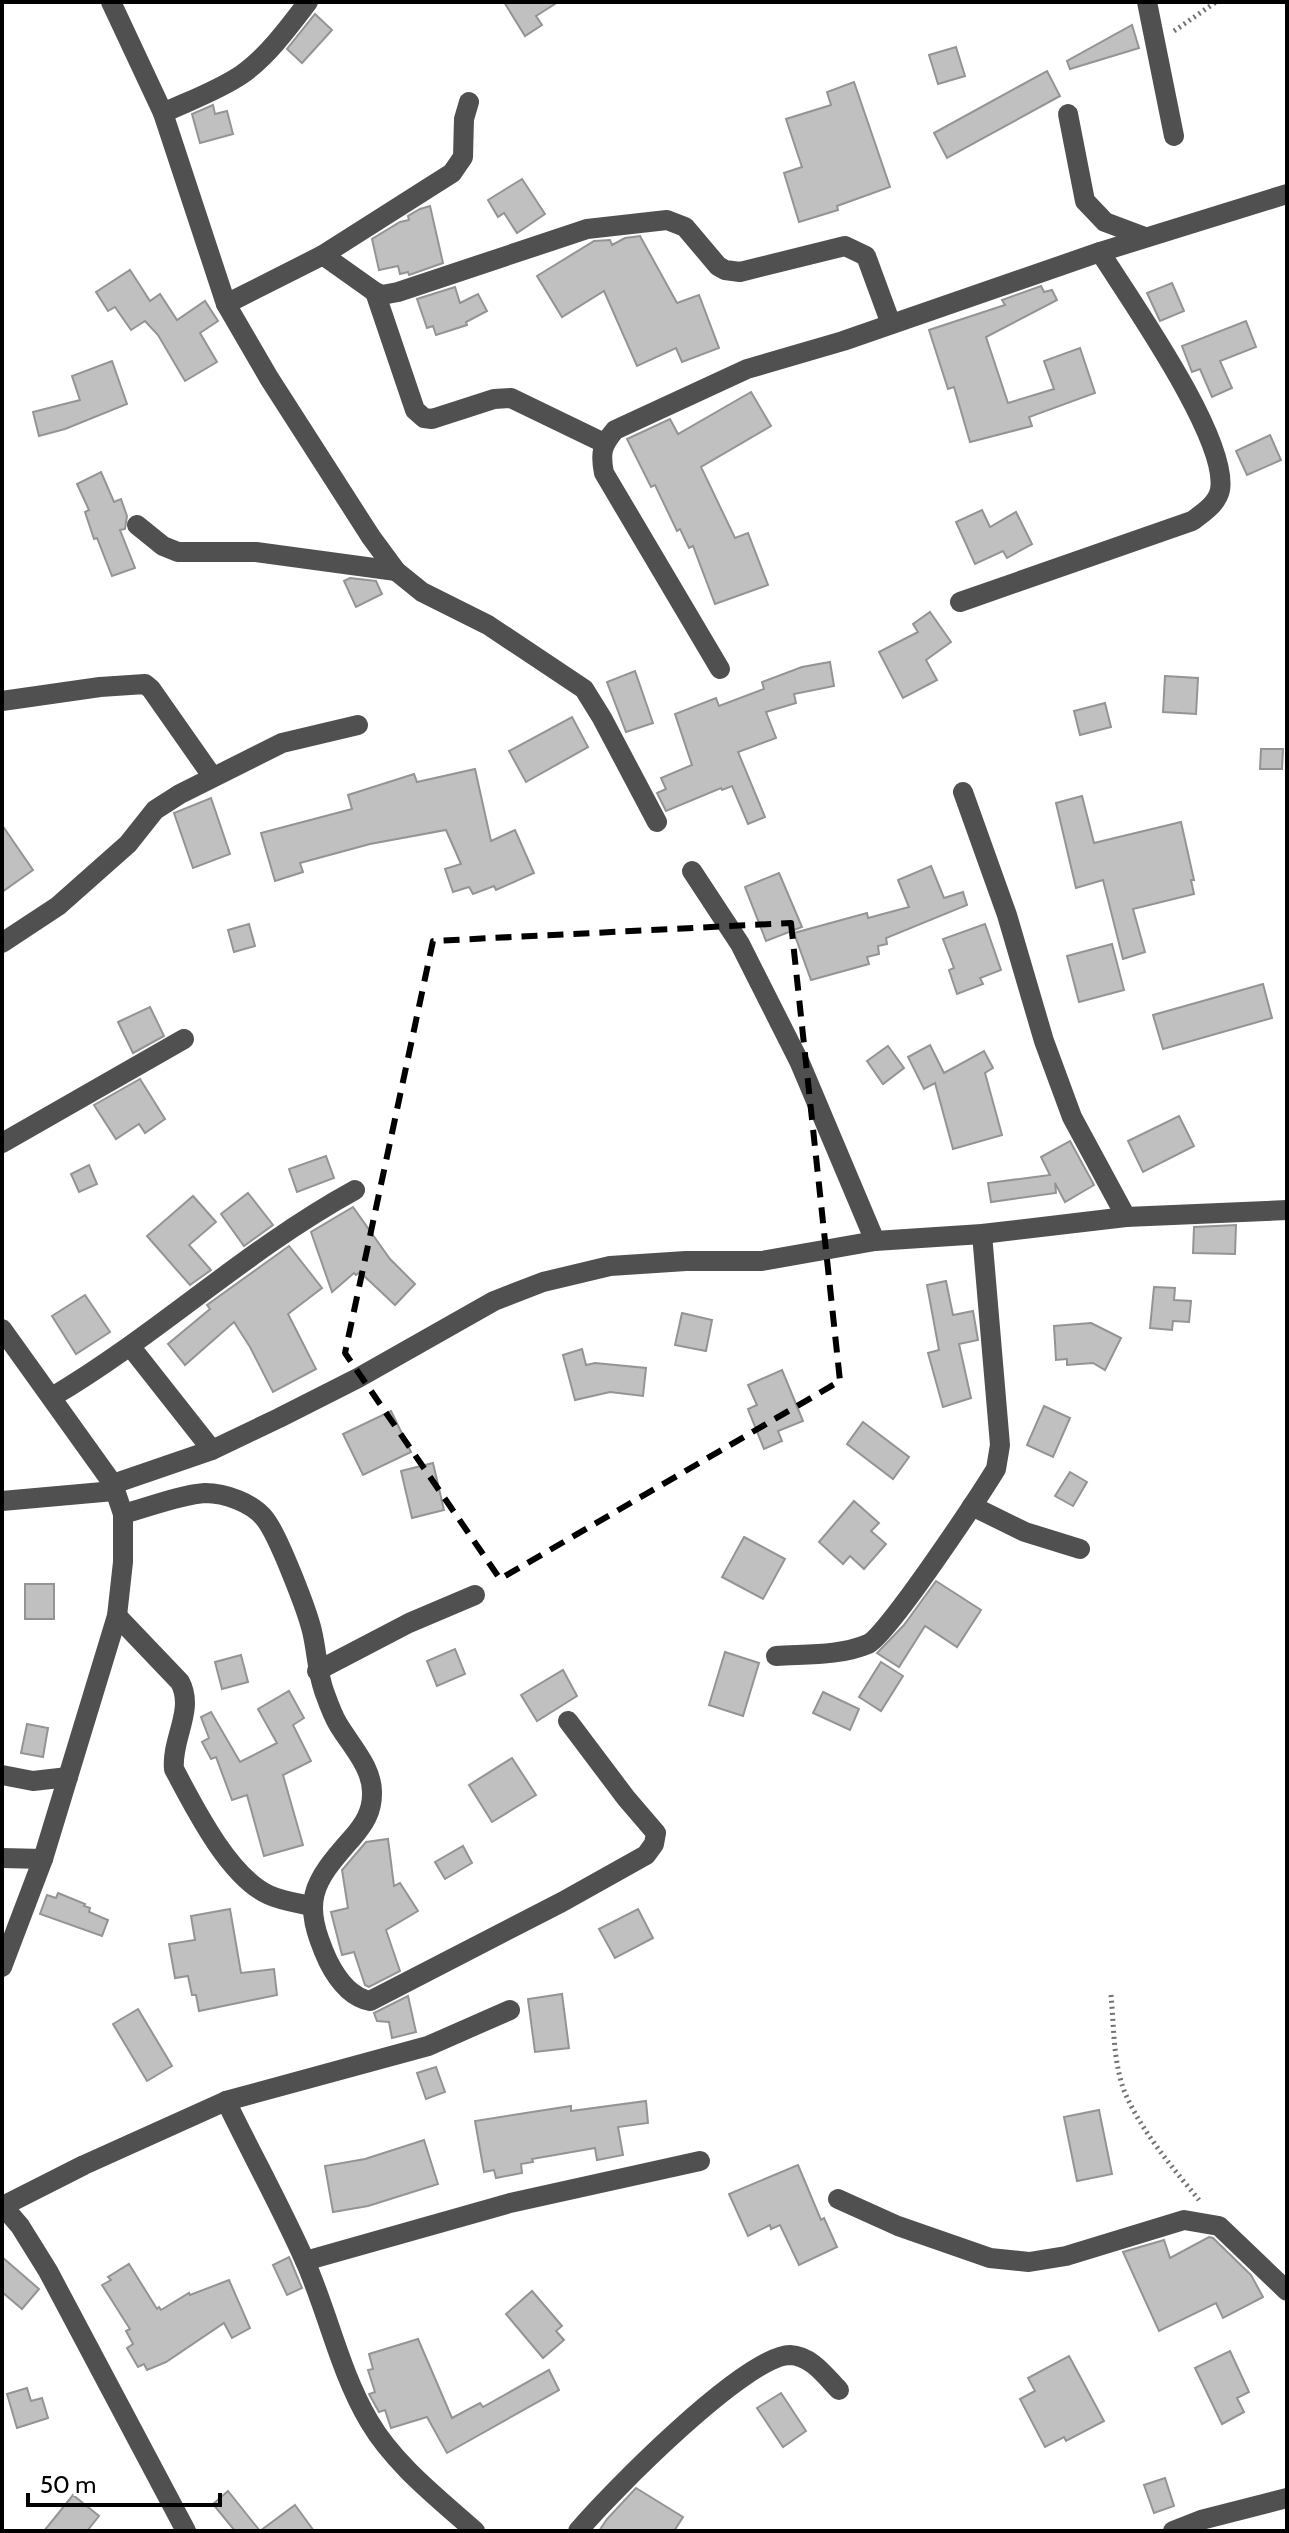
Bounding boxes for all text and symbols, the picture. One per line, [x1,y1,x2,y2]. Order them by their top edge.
scale bar [28,2457,220,2507]
text: 50 m [40,2470,96,2499]

